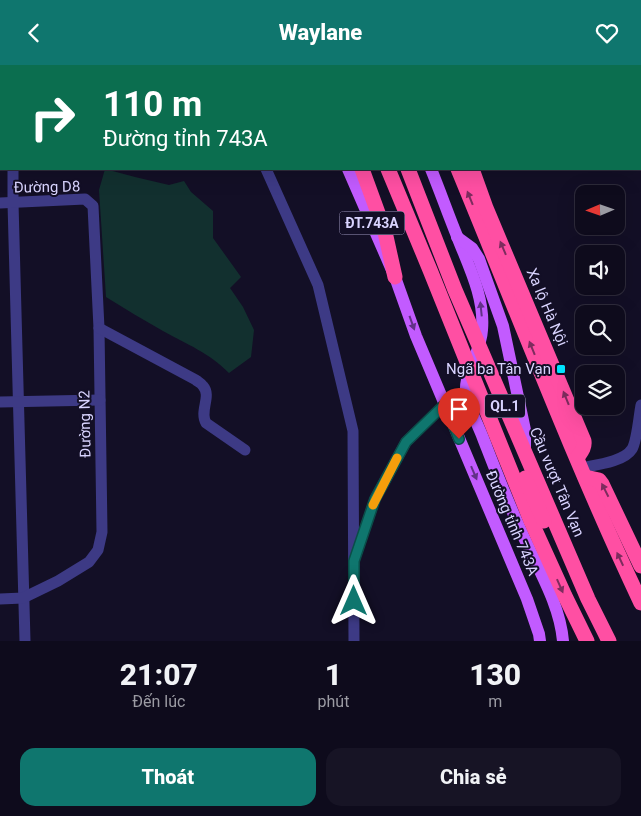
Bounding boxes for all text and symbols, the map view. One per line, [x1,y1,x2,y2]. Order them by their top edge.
icon: back [20,19,48,47]
icon: heart [593,19,621,47]
text: Waylane [279,20,362,45]
text: 110 m [103,84,202,125]
icon: right [20,85,85,150]
text: Đường tỉnh 743A [103,126,268,151]
street label: Đường D8 [14,177,80,197]
north arrow [575,185,625,235]
map controls [575,185,625,415]
one-way arrow [466,190,474,205]
road number: ĐT.743A [340,211,404,235]
one-way arrow [499,241,507,255]
button: sound [575,245,625,295]
street label: Xa lộ Hà Nội [523,265,571,349]
one-way arrow [477,301,485,317]
button: search [575,305,625,355]
one-way arrow [409,316,416,331]
one-way arrow [527,341,535,355]
place label: Ngã ba Tân Vạn [446,360,551,378]
marker: Ngã ba Tân Vạn [555,363,567,375]
button: layers [575,365,625,415]
pin [438,388,480,439]
street label: Đường N2 [75,390,95,458]
one-way arrow [562,391,570,405]
icon: arrive [445,395,473,423]
road number: QL.1 [485,395,525,417]
street label: Cầu vượt Tân Vạn [526,424,588,540]
one-way arrow [470,466,478,480]
street label: Đường tỉnh 743A [482,468,542,578]
one-way arrow [601,483,609,498]
one-way arrow [616,552,624,566]
position arrow [327,574,379,626]
one-way arrow [557,579,565,593]
text: 21:07 [120,657,198,692]
text: 1 [325,657,342,692]
text: 130 [469,657,521,692]
text: Đến lúc [132,692,185,711]
text: phút [318,692,349,711]
text: m [488,692,502,711]
button: Thoát [20,748,316,806]
button: Chia sẻ [326,748,621,806]

